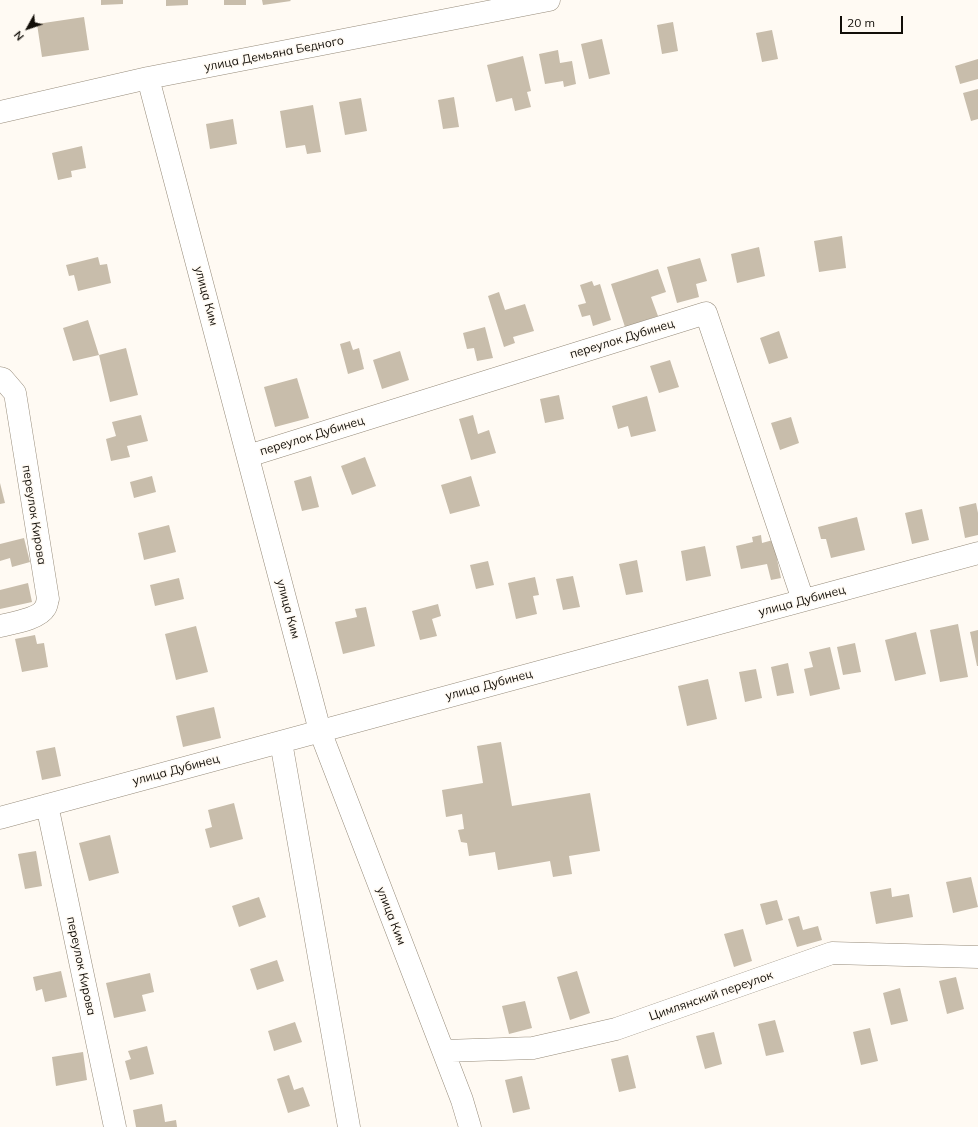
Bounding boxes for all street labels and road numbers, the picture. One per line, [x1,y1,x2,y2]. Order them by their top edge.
street label: улица Демьяна Бедного [203,33,345,75]
street label: улица Ким [191,265,221,327]
street label: переулок Дубинец [568,316,676,362]
street label: переулок Дубинец [258,413,366,459]
street label: переулок Кирова [19,464,49,566]
street label: улица Ким [273,578,303,640]
street label: улица Дубинец [757,582,847,620]
street label: улица Дубинец [444,666,534,704]
street label: улица Дубинец [131,751,221,789]
street label: улица Ким [373,885,409,947]
street label: переулок Кирова [63,915,99,1017]
street label: Цимлянский переулок [647,968,775,1024]

